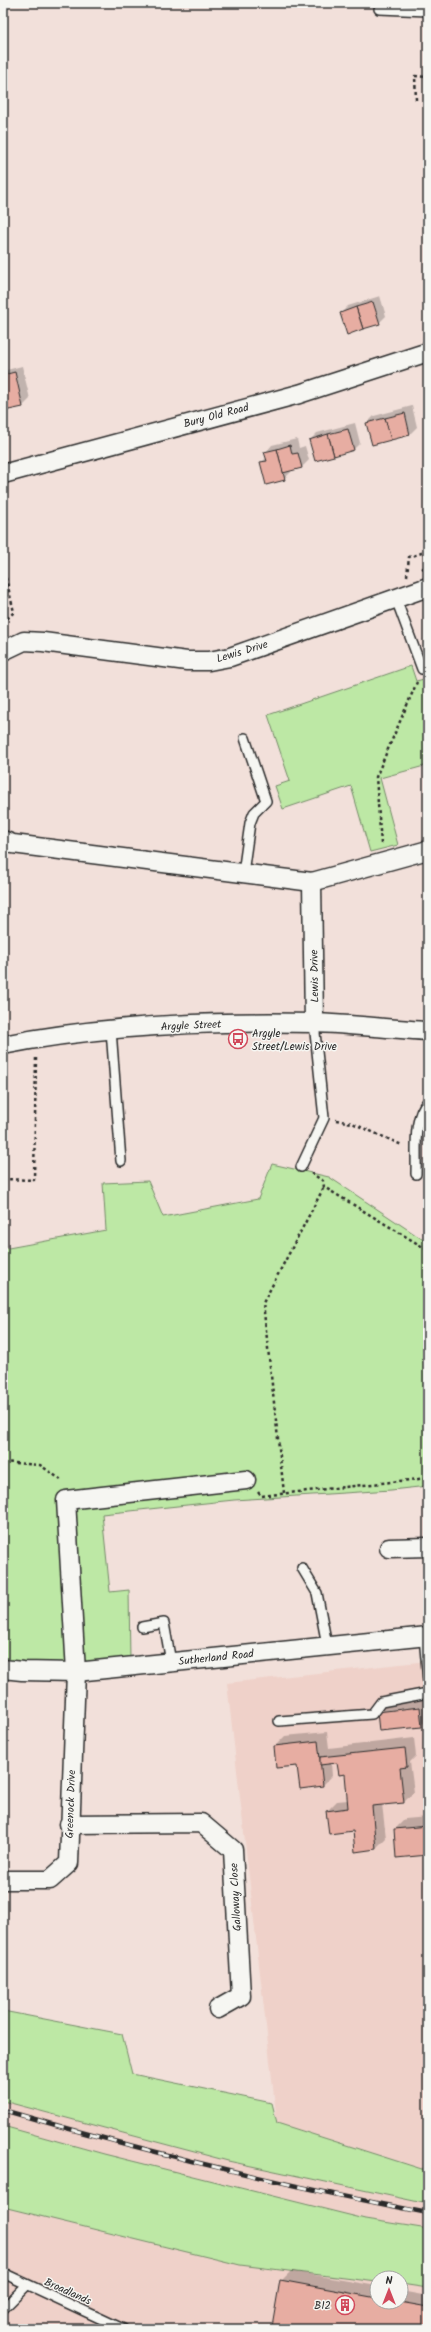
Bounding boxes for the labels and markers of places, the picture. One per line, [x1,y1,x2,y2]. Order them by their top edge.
place label: Argyle Street/Lewis Drive [252,1025,337,1056]
bus stop icon: Argyle Street/Lewis Drive [227,1028,249,1050]
building icon: B12 [334,2294,356,2316]
place label: B12 [314,2297,331,2315]

